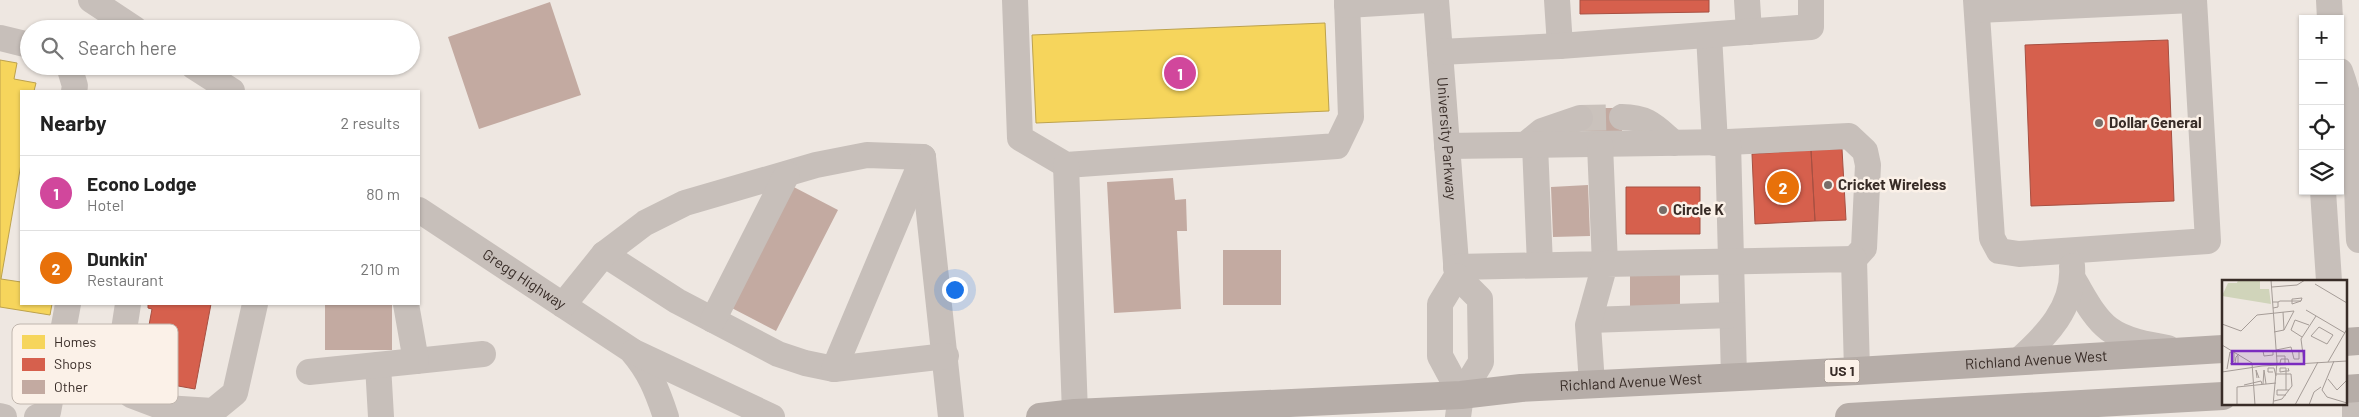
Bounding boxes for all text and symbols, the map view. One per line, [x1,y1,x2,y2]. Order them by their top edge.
map controls [2299,15,2344,195]
button: + [2299,15,2344,60]
search box [20,20,420,75]
icon: search [38,34,66,62]
text: Search here [78,36,177,59]
pin: 1 [1164,54,1196,92]
button: − [2299,60,2344,105]
street label: University Parkway [1434,76,1461,201]
button: locate [2299,105,2344,150]
text: Nearby [40,110,106,135]
text: 2 results [341,113,400,132]
place label: Dollar General [2109,113,2202,131]
marker: Dollar General [2093,117,2105,129]
button: layers [2299,150,2344,195]
pin: 2 [1767,168,1799,206]
text: Econo Lodge [87,172,197,195]
place label: Cricket Wireless [1838,175,1947,193]
marker: Cricket Wireless [1822,179,1834,191]
text: 1 [53,184,59,203]
text: 80 m [366,184,400,203]
text: Hotel [87,195,124,214]
place label: Circle K [1673,200,1724,218]
marker: Circle K [1657,204,1669,216]
street label: Gregg Highway [479,245,570,313]
text: Dunkin' [87,247,147,270]
text: 2 [52,259,60,278]
text: 210 m [361,259,400,278]
text: Restaurant [87,270,164,289]
your location [942,277,968,303]
inset map [2222,280,2346,404]
legend [12,324,178,404]
text: Homes [54,333,97,350]
street label: Richland Avenue West [1964,346,2108,373]
text: Shops [54,355,92,372]
road number: US 1 [1824,360,1860,382]
street label: Richland Avenue West [1559,369,1703,394]
text: Other [54,378,88,395]

